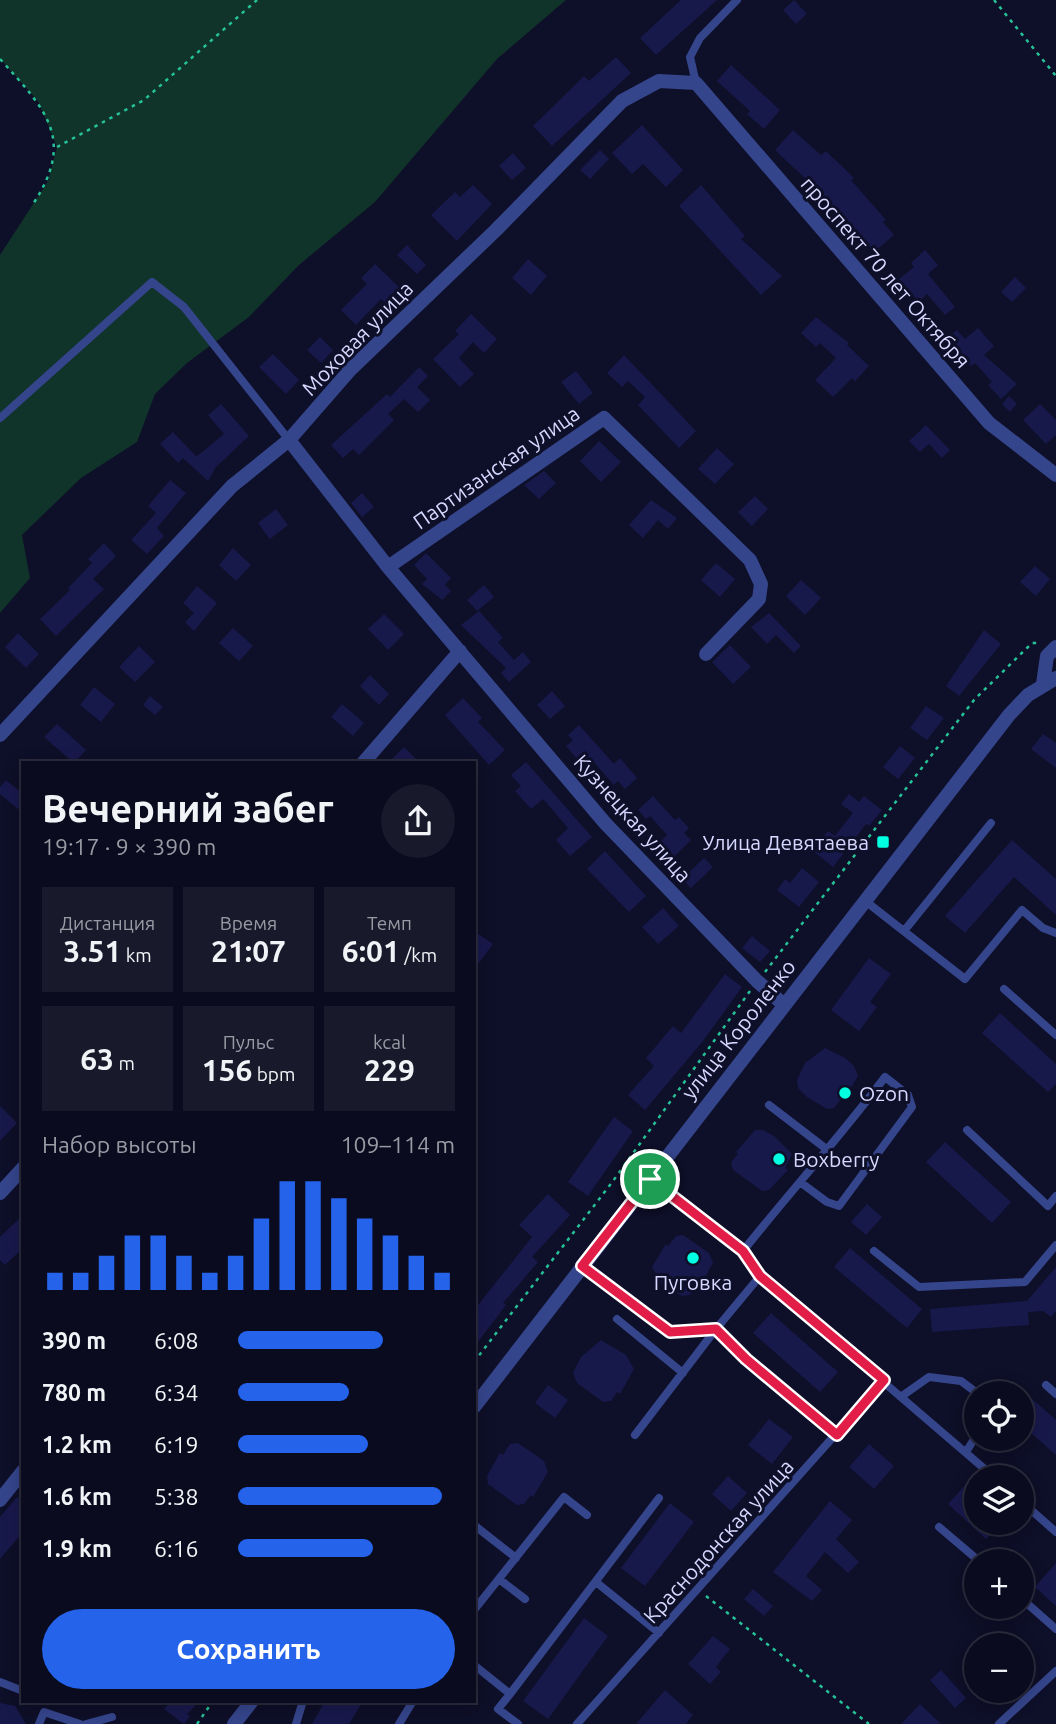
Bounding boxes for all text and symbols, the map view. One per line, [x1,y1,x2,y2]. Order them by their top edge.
street label: проспект 70 лет Октября [797,172,975,372]
street label: Моховая улица [297,276,417,400]
street label: Партизанская улица [408,401,584,533]
street label: Кузнецкая улица [569,749,697,887]
button: share [381,784,455,858]
text: Вечерний забег [42,787,334,829]
place label: Улица Девятаева [703,830,869,854]
text: 19:17 · 9 × 390 m [42,834,216,859]
marker: Улица Девятаева [875,834,891,850]
text: Дистанция [60,912,155,934]
text: Время [220,912,277,934]
text: Темп [367,912,412,934]
text: 3.51 [63,934,121,968]
text: 21:07 [211,934,286,968]
text: 6:01 [342,934,400,968]
text: km [121,944,152,966]
text: /km [400,944,437,966]
street label: улица Короленко [676,954,800,1104]
text: Пульс [223,1031,274,1053]
text: kcal [373,1031,406,1053]
text: 63 [80,1042,114,1076]
text: m [114,1052,135,1074]
text: 156 [202,1053,252,1087]
text: 229 [364,1053,415,1087]
text: bpm [252,1063,295,1085]
place label: Ozon [859,1081,909,1105]
marker: Ozon [837,1085,853,1101]
text: Набор высоты [42,1132,197,1157]
text: 109–114 m [341,1132,455,1157]
place label: Boxberry [793,1147,879,1171]
pin [620,1149,680,1209]
marker: Boxberry [771,1151,787,1167]
icon: arrive [631,1160,669,1198]
marker: Пуговка [685,1250,701,1266]
place label: Пуговка [654,1270,732,1294]
text: 390 m [42,1328,106,1353]
text: 6:08 [154,1328,199,1353]
text: 780 m [42,1380,106,1405]
text: 6:34 [154,1380,199,1405]
map controls [964,1381,1034,1703]
button: locate [964,1381,1034,1451]
text: 1.2 km [42,1432,112,1457]
text: 6:19 [154,1432,199,1457]
street label: Краснодонская улица [638,1454,798,1628]
button: layers [964,1465,1034,1535]
text: 1.6 km [42,1484,112,1509]
text: 5:38 [154,1484,199,1509]
text: 1.9 km [42,1536,112,1561]
text: 6:16 [154,1536,199,1561]
button: + [964,1549,1034,1619]
button: Сохранить [42,1609,455,1689]
button: − [964,1633,1034,1703]

